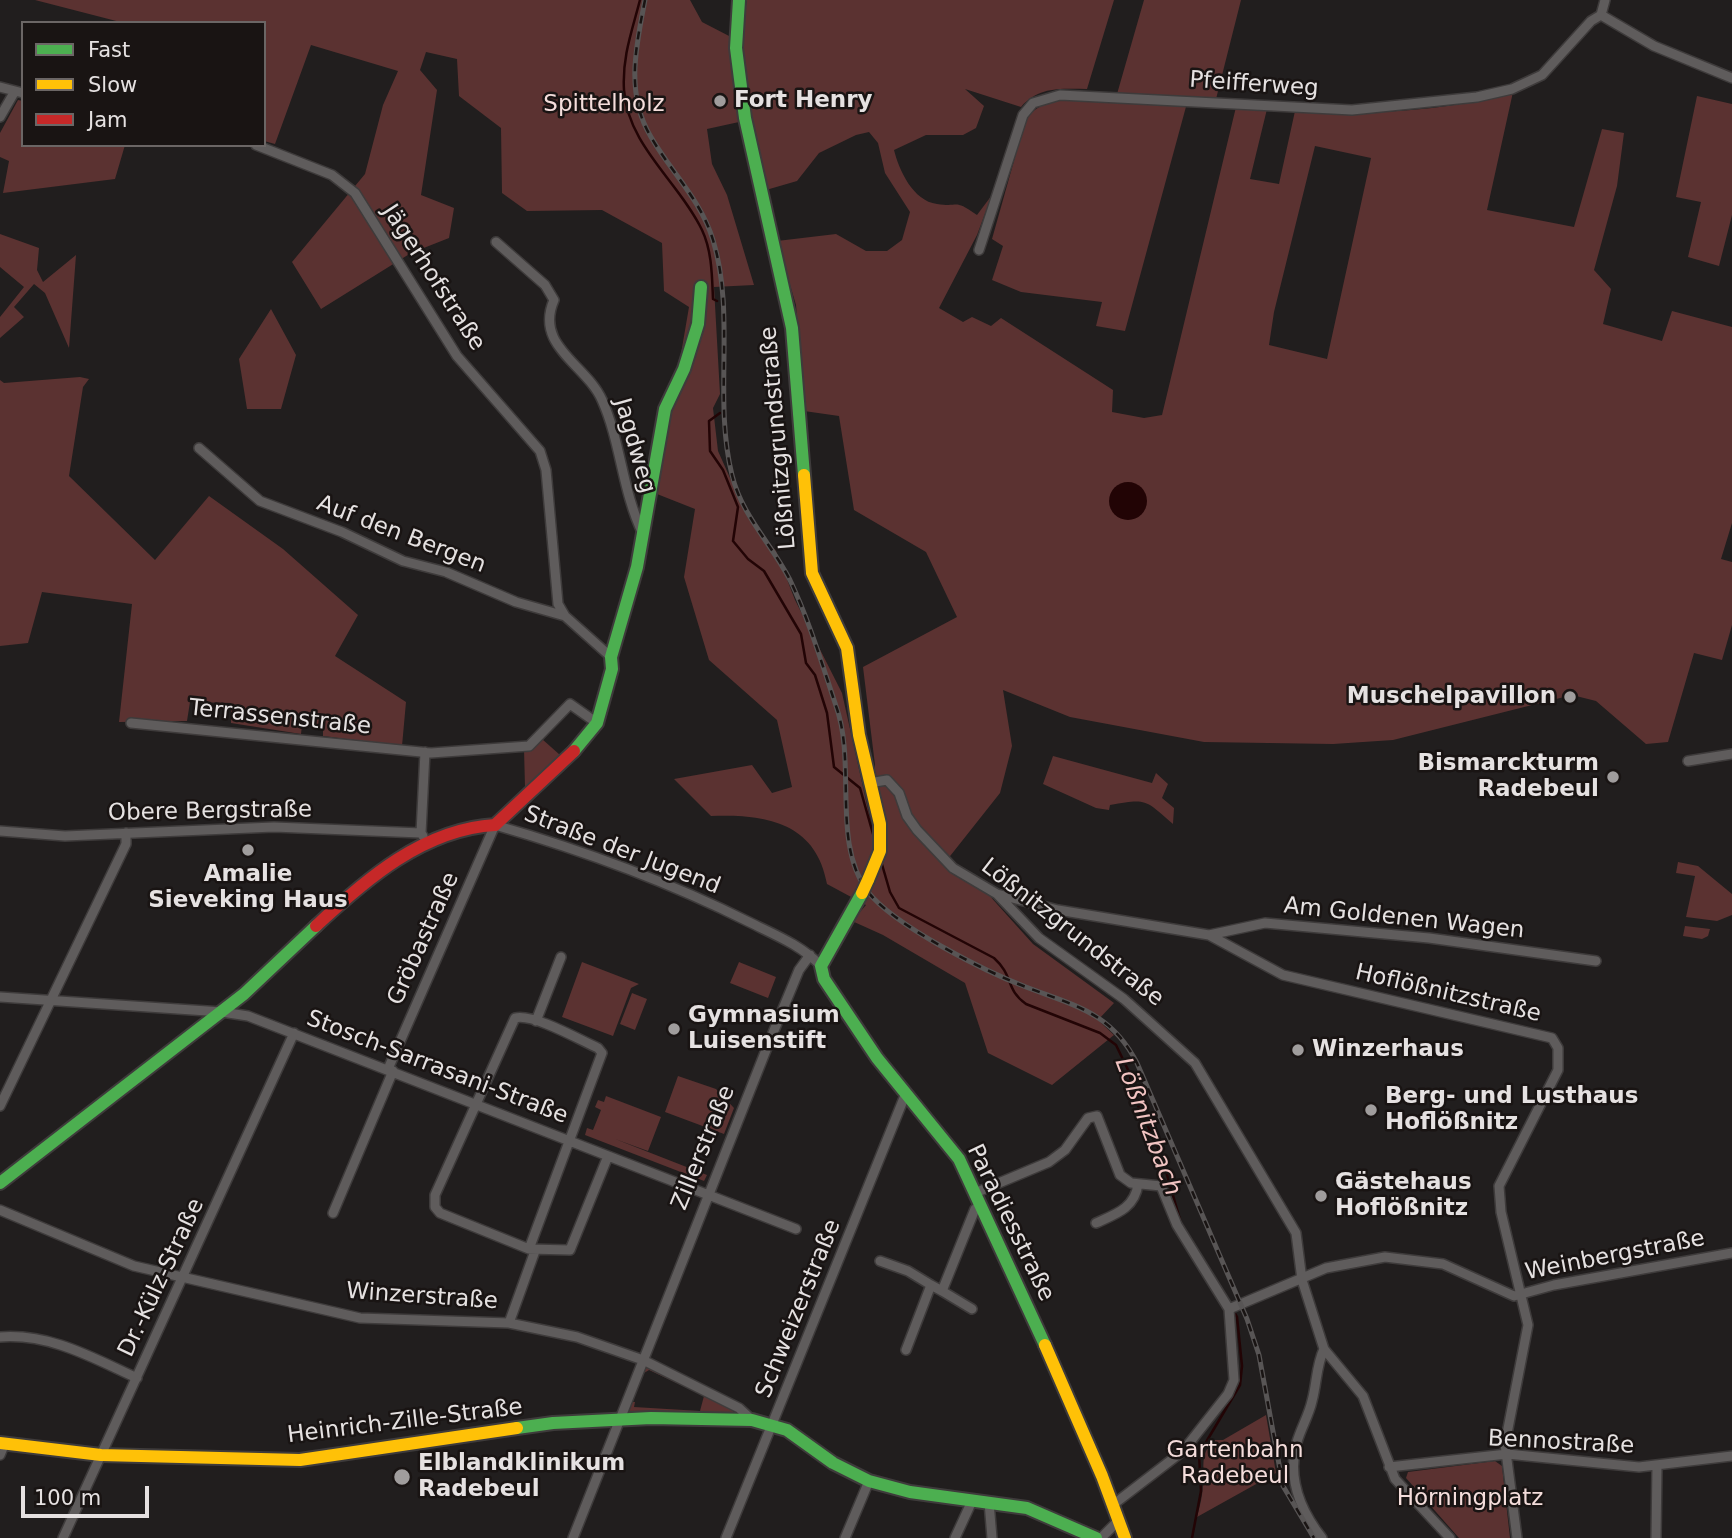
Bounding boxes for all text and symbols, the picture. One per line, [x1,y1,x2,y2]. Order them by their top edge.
legend [21,21,266,147]
text: Fast [88,38,130,62]
street label: Pfeifferweg [1188,67,1320,103]
text: Slow [88,73,137,97]
place label: Fort Henry [734,87,872,115]
park label: Spittelholz [543,91,665,119]
marker: Fort Henry [712,93,728,109]
text: Jam [88,108,128,132]
street label: Jägerhofstraße [376,200,490,356]
street label: Lößnitzgrundstraße [755,325,803,551]
street label: Jagdweg [607,395,661,497]
street label: Auf den Bergen [313,490,489,580]
place label: Muschelpavillon [1347,683,1556,711]
marker: Muschelpavillon [1562,689,1578,705]
street label: Terrassenstraße [188,695,372,741]
place label: Bismarckturm Radebeul [1417,750,1599,804]
marker: Bismarckturm Radebeul [1605,769,1621,785]
street label: Obere Bergstraße [108,796,312,828]
street label: Straße der Jugend [520,801,724,901]
marker: Amalie Sieveking Haus [240,842,256,858]
street label: Lößnitzgrundstraße [975,853,1169,1013]
place label: Amalie Sieveking Haus [148,861,348,915]
street label: Gröbastraße [382,868,466,1010]
street label: Am Goldenen Wagen [1282,893,1526,945]
street label: Hoflößnitzstraße [1352,959,1544,1029]
place label: Gymnasium Luisenstift [688,1002,840,1056]
street label: Stosch-Sarrasani-Straße [302,1005,572,1131]
marker: Gymnasium Luisenstift [666,1021,682,1037]
place label: Winzerhaus [1312,1036,1464,1064]
marker: Winzerhaus [1290,1042,1306,1058]
water label: Lößnitzbach [1108,1054,1186,1200]
street label: Zillerstraße [667,1082,741,1214]
place label: Berg- und Lusthaus Hoflößnitz [1385,1083,1638,1137]
marker: Berg- und Lusthaus Hoflößnitz [1363,1102,1379,1118]
street label: Paradiesstraße [960,1140,1060,1306]
place label: Gästehaus Hoflößnitz [1335,1169,1472,1223]
marker: Gästehaus Hoflößnitz [1313,1188,1329,1204]
street label: Dr.-Külz-Straße [113,1194,211,1362]
street label: Schweizerstraße [751,1216,847,1402]
street label: Weinbergstraße [1523,1225,1707,1287]
street label: Winzerstraße [345,1278,499,1316]
street label: Heinrich-Zille-Straße [286,1394,524,1450]
street label: Bennostraße [1487,1425,1635,1461]
park label: Gartenbahn Radebeul [1167,1437,1303,1491]
place label: Elblandklinikum Radebeul [418,1450,625,1504]
marker: Elblandklinikum Radebeul [392,1467,412,1487]
scale bar [24,1472,152,1516]
park label: Hörningplatz [1397,1485,1543,1513]
text: 100 m [34,1486,101,1510]

